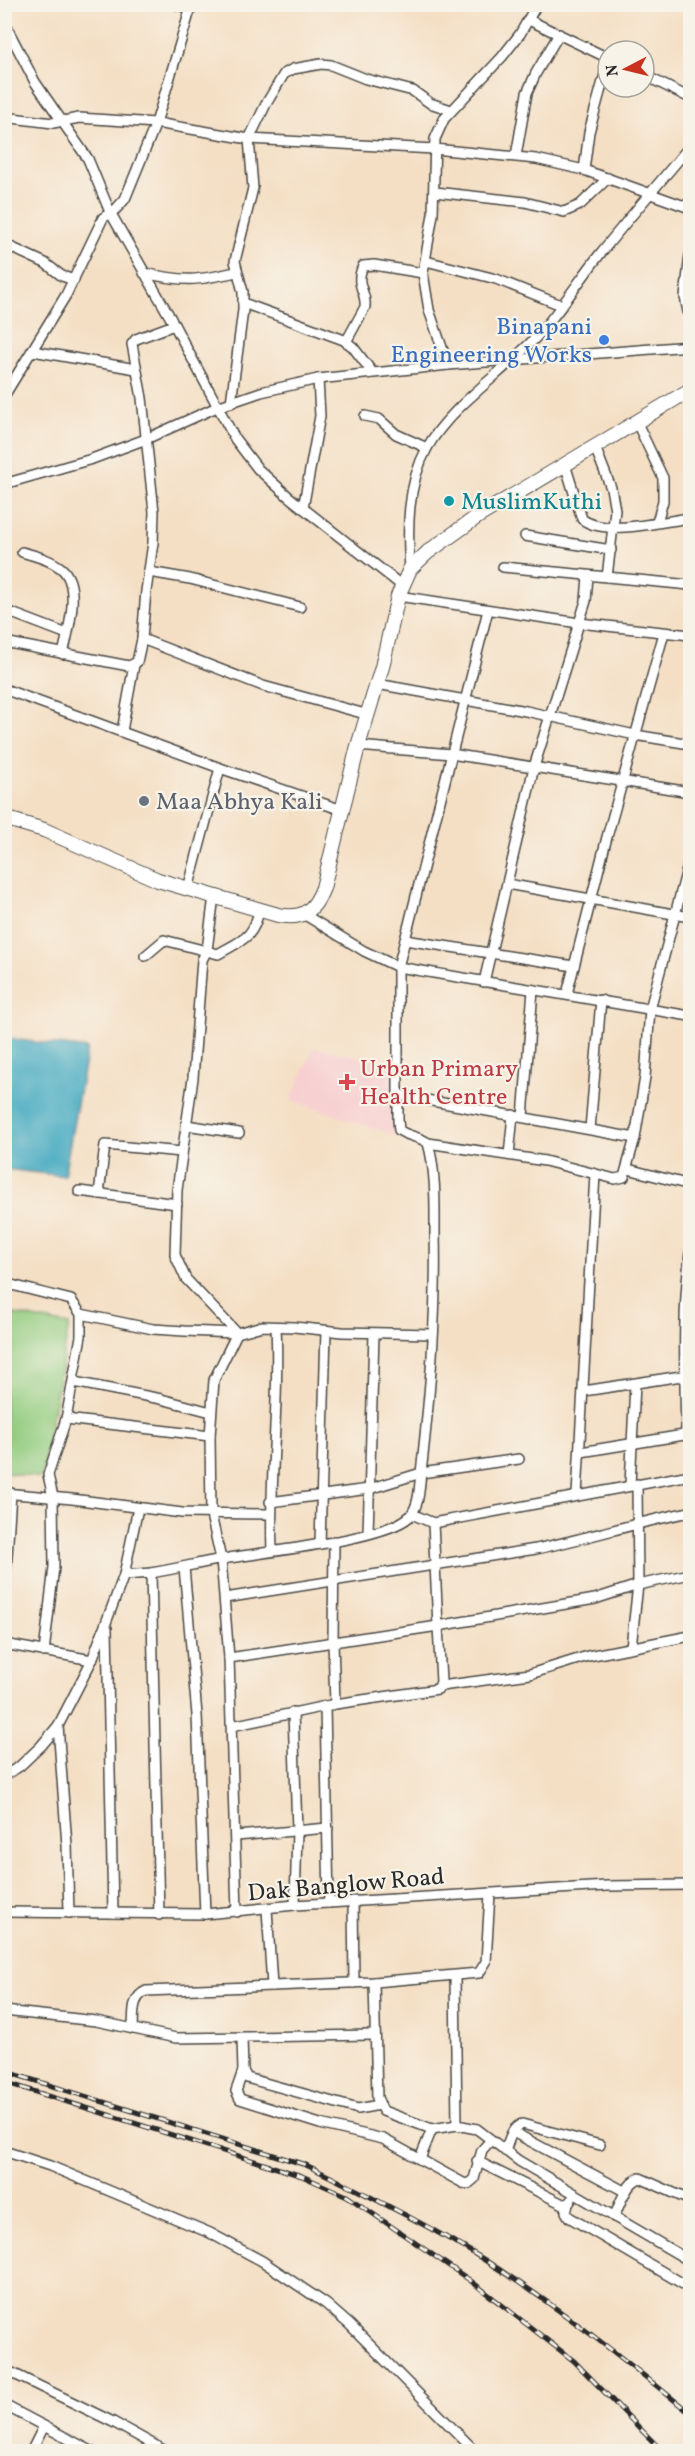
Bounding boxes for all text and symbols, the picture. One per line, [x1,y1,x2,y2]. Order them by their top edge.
north arrow [596,39,656,99]
text: N [601,63,625,78]
place label: Binapani Engineering Works [390,311,592,373]
marker: Binapani Engineering Works [597,333,611,347]
place label: MuslimKuthi [461,486,602,520]
marker: MuslimKuthi [442,494,456,508]
place label: Maa Abhya Kali [156,786,323,820]
marker: Maa Abhya Kali [137,794,151,808]
place label: Urban Primary Health Centre [360,1053,518,1115]
marker: Urban Primary Health Centre [338,1073,356,1091]
street label: Dak Banglow Road [246,1860,446,1912]

